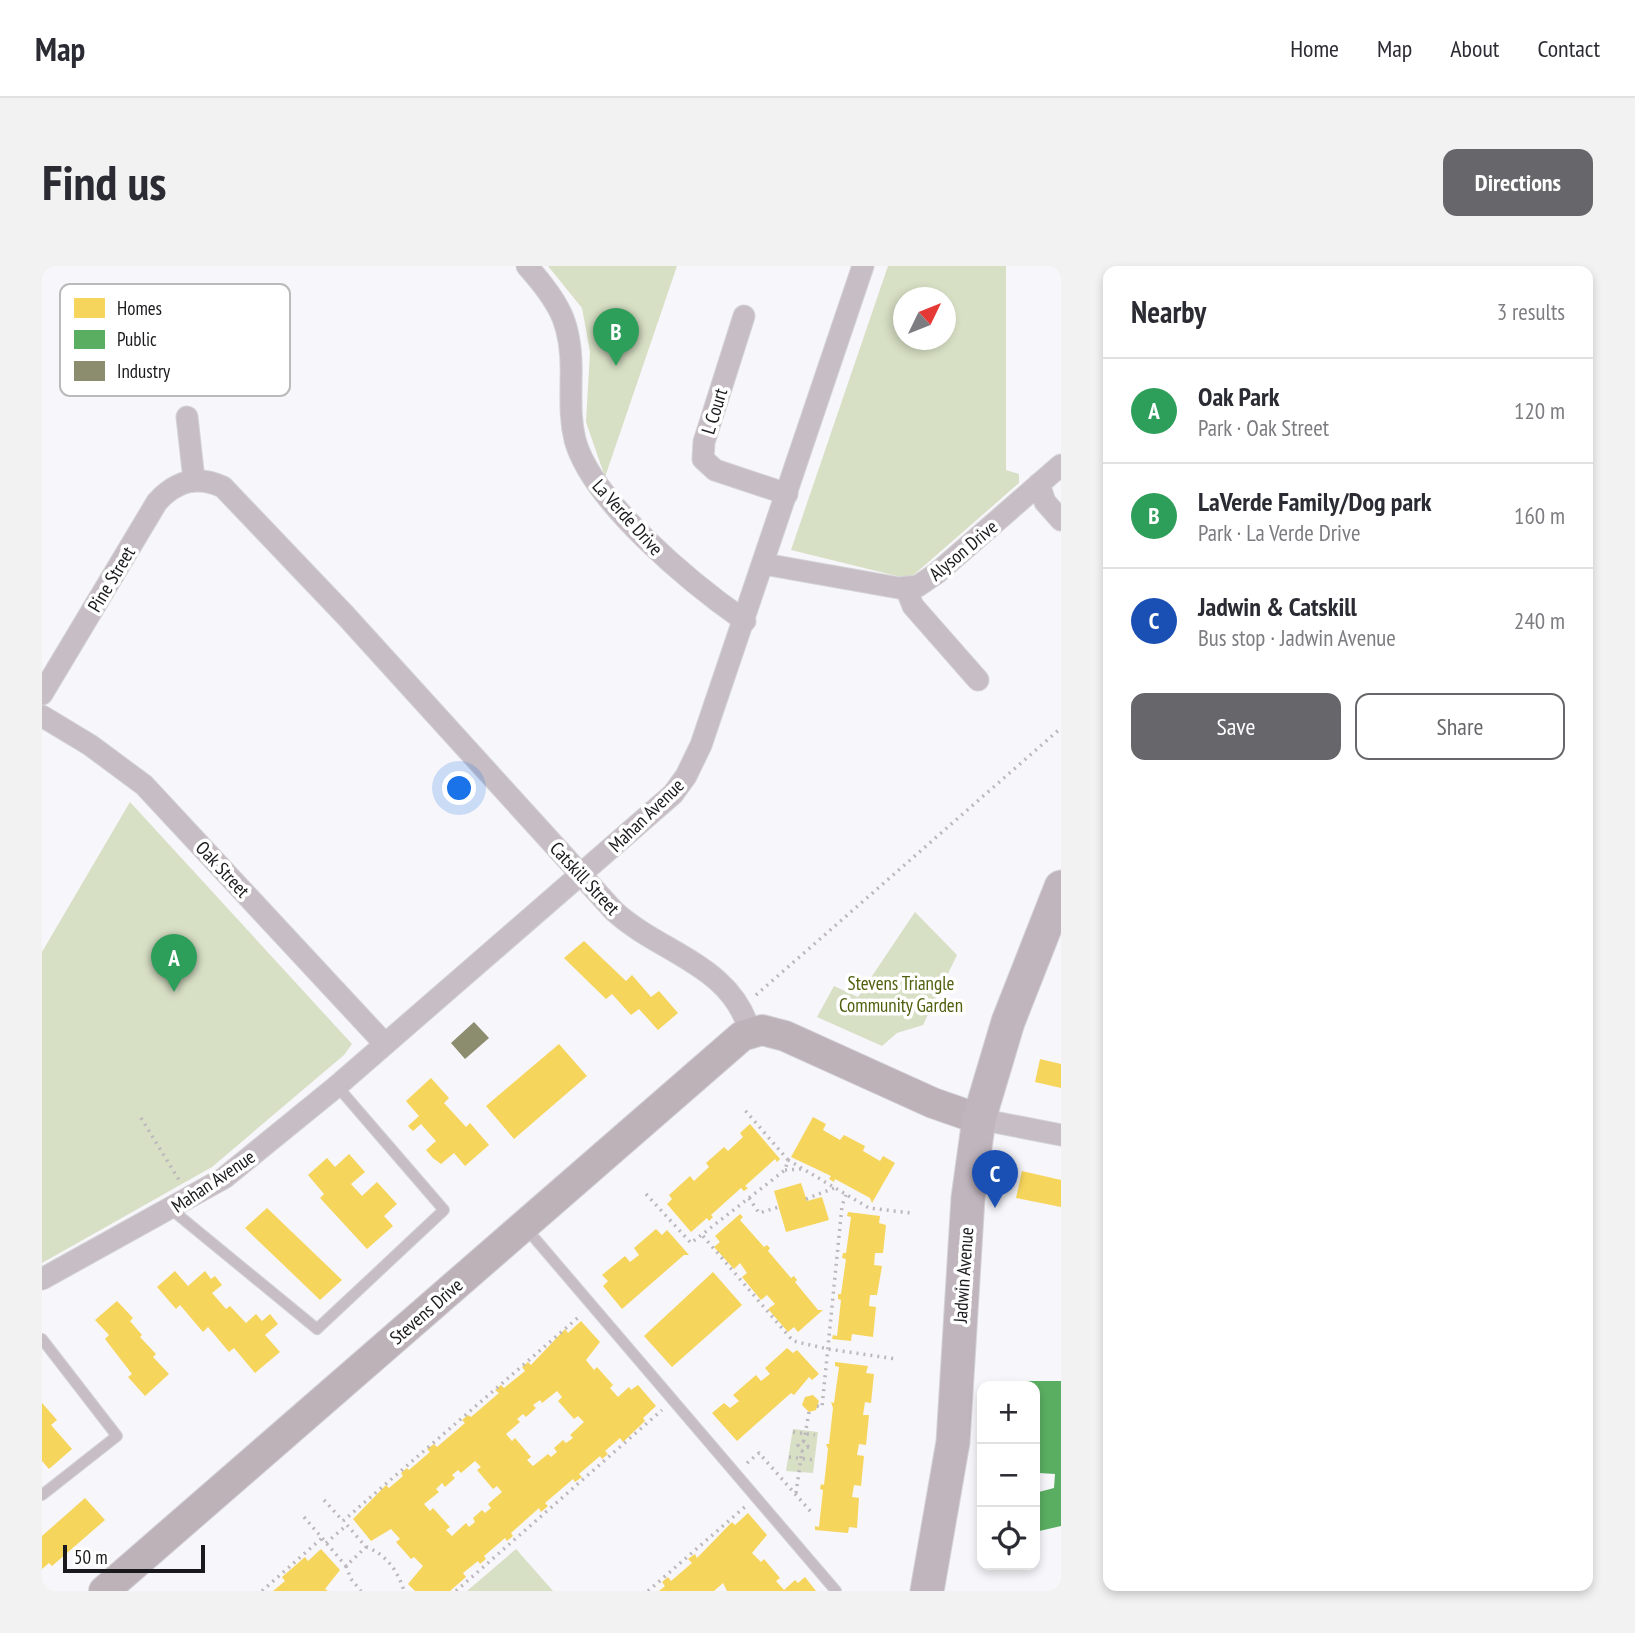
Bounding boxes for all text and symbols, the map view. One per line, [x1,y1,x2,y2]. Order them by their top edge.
text: Map [35,27,85,70]
text: Home [1290,33,1339,64]
text: Map [1377,33,1412,64]
text: About [1450,33,1499,64]
text: Contact [1537,33,1600,64]
button: Directions [1443,149,1593,216]
text: Find us [42,150,166,214]
legend [60,284,290,396]
north arrow [893,287,956,350]
text: Nearby [1131,292,1206,331]
text: Homes [117,296,162,320]
text: 3 results [1497,297,1565,326]
pin: B [593,308,639,366]
text: Public [117,327,157,351]
text: Industry [117,359,171,383]
text: Oak Park [1198,380,1279,413]
street label: L Court [696,384,733,437]
text: A [1148,396,1160,425]
text: 120 m [1514,396,1565,425]
text: Park · Oak Street [1198,413,1329,442]
street label: La Verde Drive [588,474,669,560]
text: LaVerde Family/Dog park [1198,485,1432,518]
text: B [1148,501,1160,530]
text: 160 m [1514,501,1565,530]
street label: Alyson Drive [924,514,1002,586]
text: Park · La Verde Drive [1198,518,1360,547]
street label: Pine Street [82,541,140,616]
text: Jadwin & Catskill [1198,590,1357,623]
text: C [1149,606,1159,635]
text: 240 m [1514,606,1565,635]
text: Bus stop · Jadwin Avenue [1198,623,1396,652]
button: Save [1131,693,1341,760]
button: Share [1355,693,1565,760]
your location [442,771,476,805]
street label: Mahan Avenue [603,773,689,857]
street label: Oak Street [191,836,256,903]
street label: Catskill Street [545,836,625,920]
pin: A [151,934,197,992]
park label: Stevens Triangle Community Garden [839,971,963,1017]
street label: Mahan Avenue [167,1144,259,1218]
pin: C [972,1150,1018,1208]
street label: Jadwin Avenue [948,1226,978,1325]
street label: Stevens Drive [384,1273,468,1349]
map controls [977,1381,1040,1570]
button: + [977,1381,1040,1444]
button: − [977,1444,1040,1507]
button: locate [977,1507,1040,1570]
scale bar [63,1542,205,1574]
text: 50 m [74,1545,108,1569]

